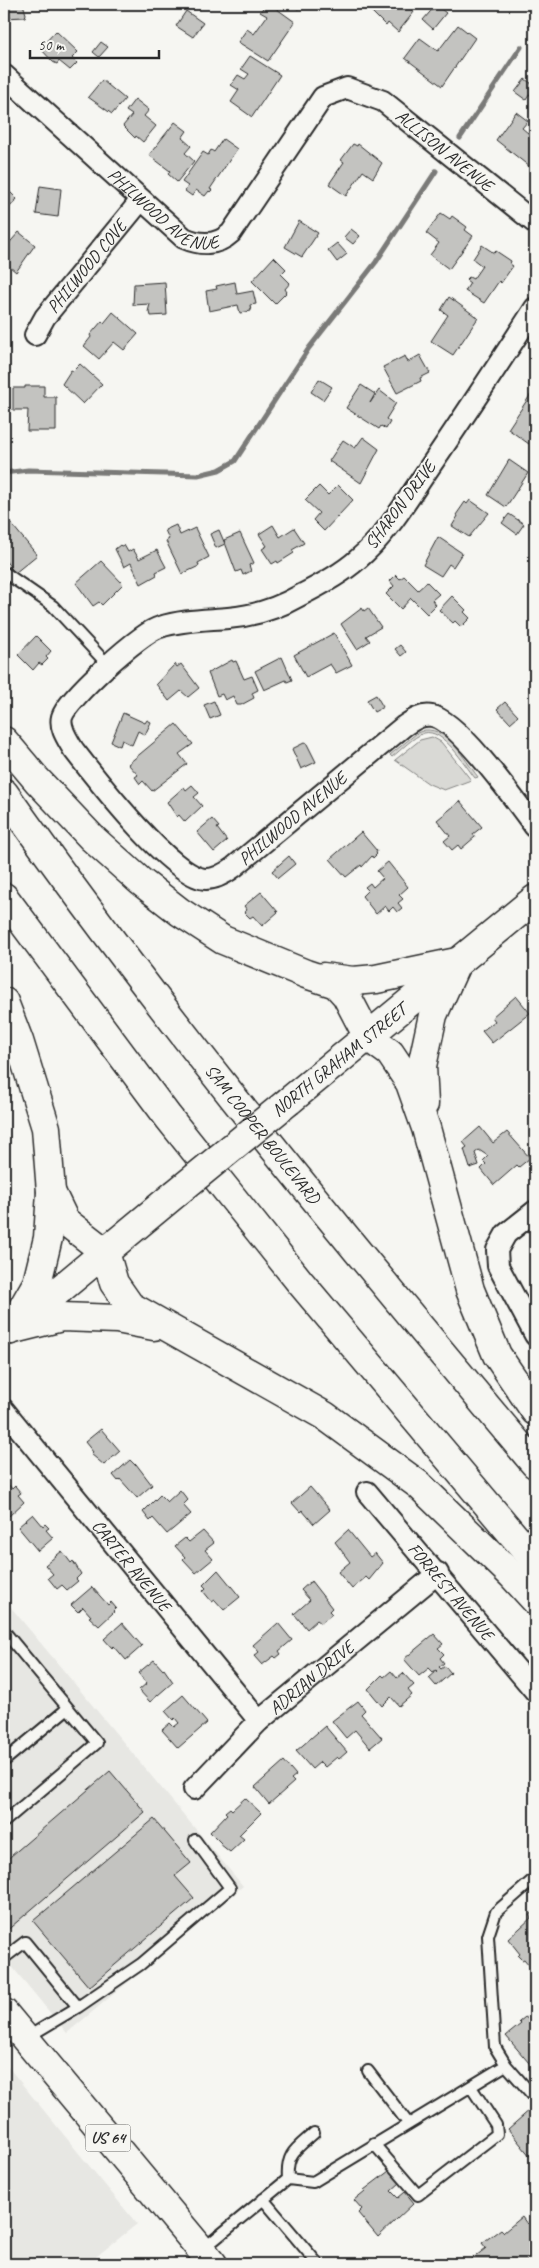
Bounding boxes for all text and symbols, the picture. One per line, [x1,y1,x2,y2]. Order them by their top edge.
scale bar [30,28,159,60]
text: 50 m [38,36,65,55]
street label: ALLISON AVENUE [391,105,499,198]
street label: PHILWOOD AVENUE [103,163,223,254]
street label: PHILWOOD COVE [42,214,132,317]
street label: SHARON DRIVE [360,455,442,553]
street label: PHILWOOD AVENUE [234,766,353,870]
street label: NORTH GRAHAM STREET [267,996,415,1121]
street label: SAM COOPER BOULEVARD [200,1060,326,1209]
street label: CARTER AVENUE [87,1515,177,1617]
street label: FORREST AVENUE [403,1538,500,1646]
street label: ADRIAN DRIVE [264,1635,360,1719]
road number: US 64 [86,2124,130,2152]

